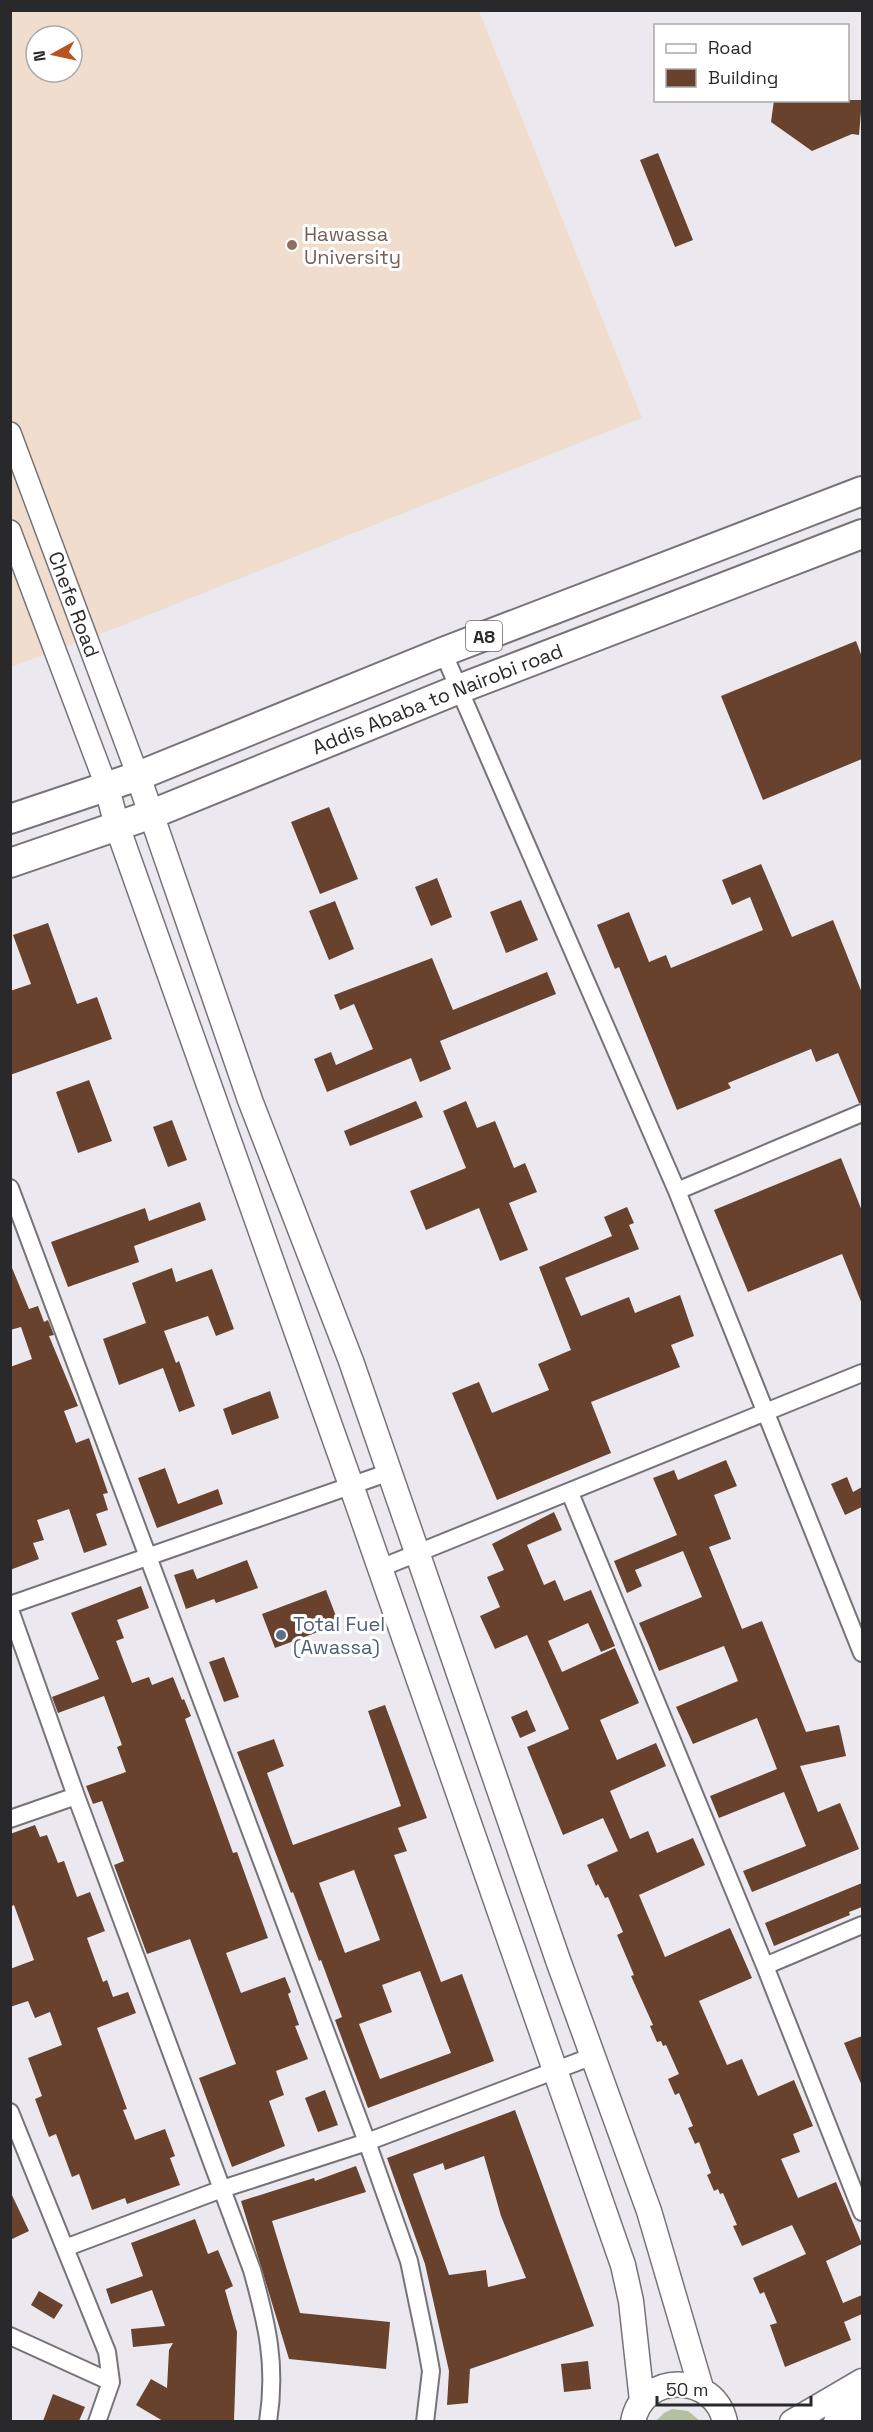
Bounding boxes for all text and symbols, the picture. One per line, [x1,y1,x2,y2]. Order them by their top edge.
north arrow [24,24,84,84]
legend [654,24,849,102]
text: Road [708,36,752,59]
text: N [28,49,51,63]
text: Building [708,66,778,89]
place label: Hawassa University [304,221,401,270]
marker: Hawassa University [285,238,299,252]
street label: Chefe Road [42,548,106,661]
road number: A8 [466,621,502,651]
street label: Addis Ababa to Nairobi road [308,637,566,760]
place label: Total Fuel (Awassa) [293,1611,385,1660]
marker: Total Fuel (Awassa) [274,1628,288,1642]
scale bar [657,2369,812,2407]
text: 50 m [666,2378,708,2401]

